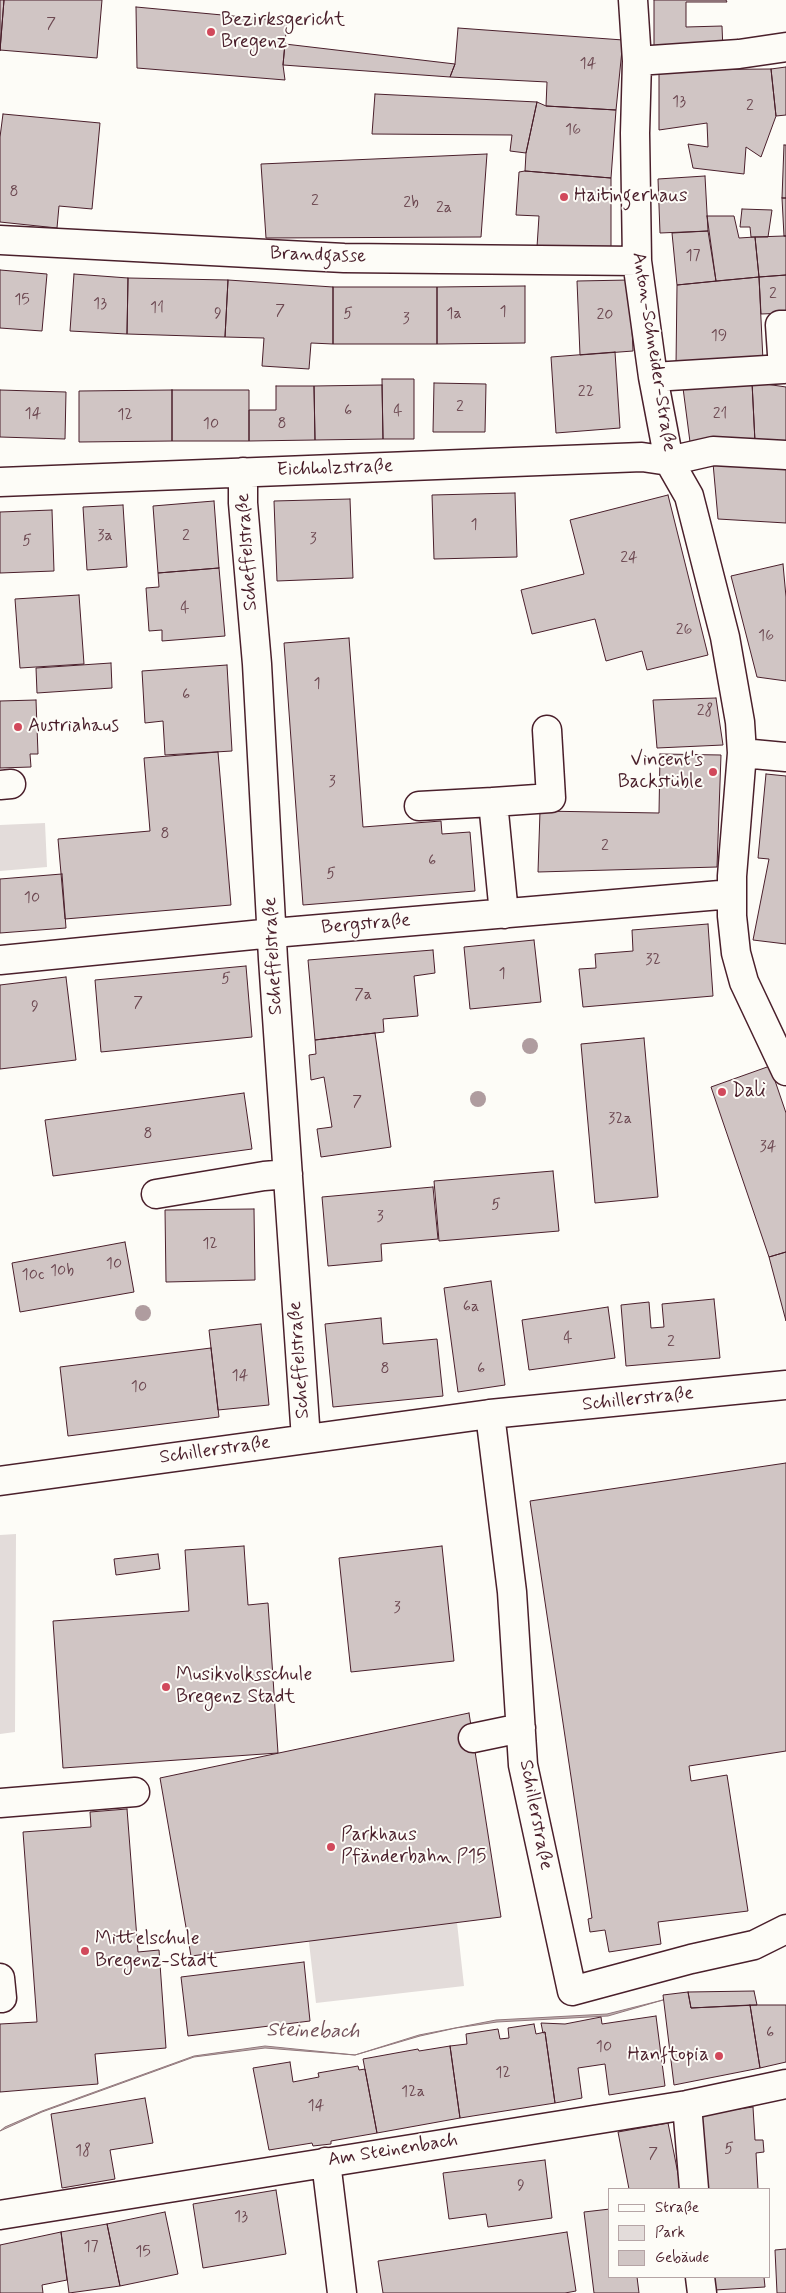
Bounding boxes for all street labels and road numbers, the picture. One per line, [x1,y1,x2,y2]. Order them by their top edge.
street label: Brandgasse [270,243,366,269]
street label: Anton-Schneider-Straße [626,251,680,453]
street label: Eichholzstraße [276,456,394,482]
street label: Scheffelstraße [233,492,263,612]
street label: Scheffelstraße [260,896,288,1016]
street label: Bergstraße [321,910,411,940]
street label: Scheffelstraße [285,1300,315,1420]
street label: Schillerstraße [581,1383,695,1417]
street label: Schillerstraße [158,1432,272,1470]
street label: Schillerstraße [513,1758,557,1872]
street label: Am Steinenbach [326,2129,460,2173]

